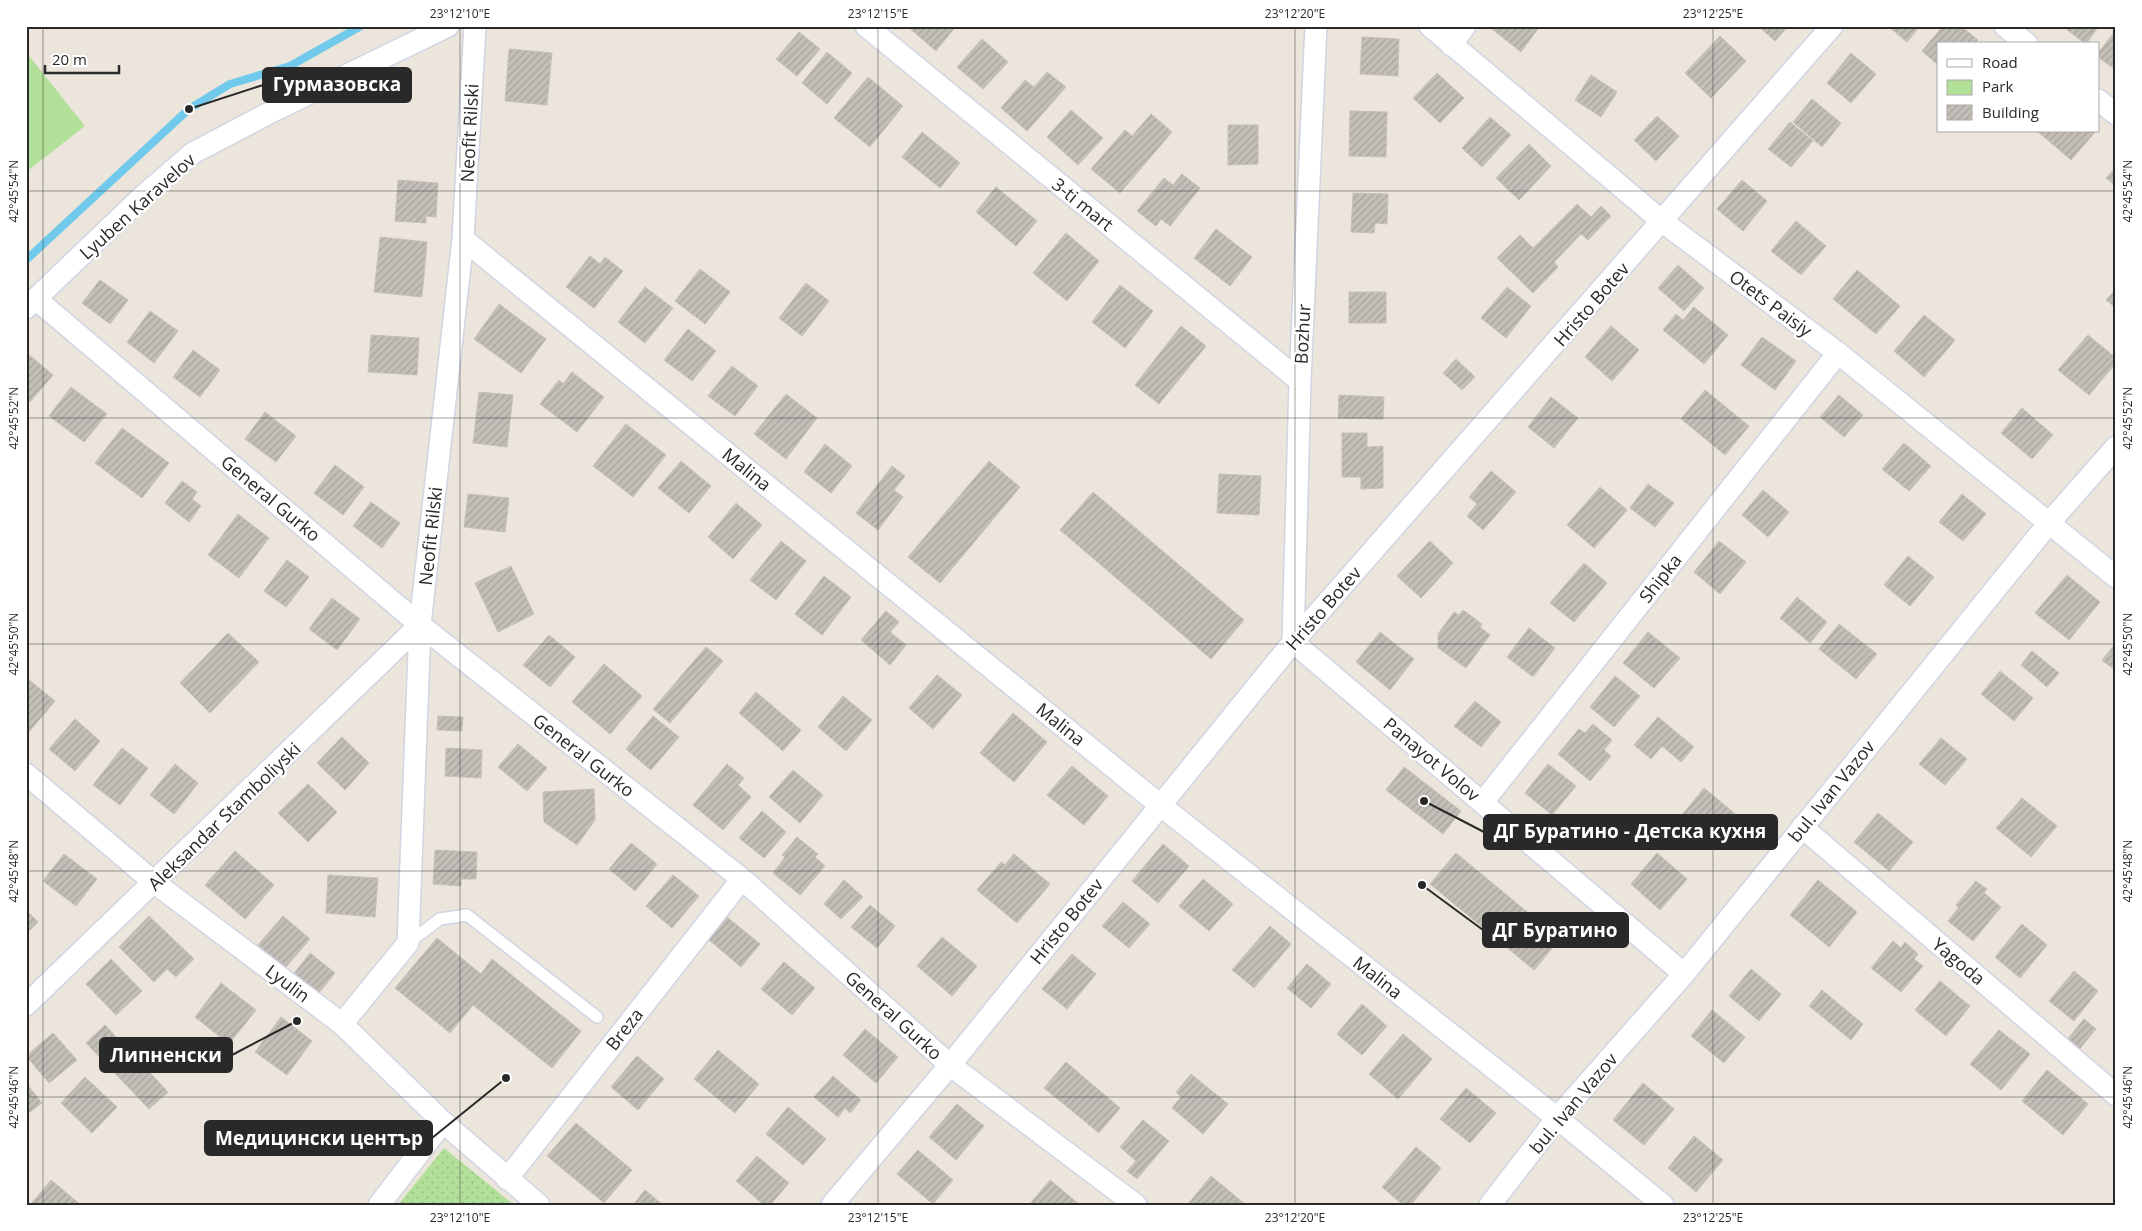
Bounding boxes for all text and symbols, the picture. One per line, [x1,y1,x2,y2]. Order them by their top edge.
text: 23°12'10"E [430,5,490,22]
text: 23°12'15"E [848,5,908,22]
text: 23°12'20"E [1265,5,1325,22]
text: 23°12'25"E [1683,5,1743,22]
scale bar [45,42,119,74]
legend [1937,42,2100,132]
text: 20 m [52,49,87,69]
text: Road [1982,52,2018,72]
callout: Гурмазовска [263,68,411,102]
text: Гурмазовска [273,71,401,97]
text: Park [1982,76,2013,96]
street label: Neofit Rilski [454,83,484,183]
text: Building [1982,102,2039,122]
street label: Lyuben Karavelov [74,148,200,264]
text: 42°45'54"N [5,160,22,222]
text: 42°45'54"N [2119,160,2136,222]
street label: 3-ti mart [1047,172,1119,236]
street label: Hristo Botev [1548,257,1634,351]
street label: Otets Paisiy [1725,264,1818,343]
street label: Bozhur [1288,303,1316,365]
text: 42°45'52"N [5,387,22,449]
text: 42°45'52"N [2119,387,2136,449]
street label: Malina [718,442,776,496]
street label: General Gurko [216,449,326,547]
street label: Neofit Rilski [413,486,447,586]
street label: Shipka [1633,549,1687,607]
street label: Hristo Botev [1280,561,1366,655]
text: 42°45'50"N [5,613,22,675]
text: 42°45'50"N [2119,613,2136,675]
street label: Malina [1032,697,1090,751]
street label: General Gurko [528,708,640,802]
street label: Panayot Volov [1379,712,1485,806]
street label: bul. Ivan Vazov [1782,735,1880,847]
street label: Aleksandar Stamboliyski [142,737,306,895]
callout: ДГ Буратино - Детска кухня [1484,815,1777,849]
text: ДГ Буратино - Детска кухня [1494,818,1766,844]
text: 42°45'48"N [5,840,22,902]
text: 42°45'48"N [2119,840,2136,902]
street label: Hristo Botev [1024,873,1108,969]
callout: ДГ Буратино [1483,913,1628,947]
text: ДГ Буратино [1492,917,1618,943]
street label: Yagoda [1928,932,1990,990]
street label: Malina [1348,950,1408,1004]
street label: Lyulin [261,958,315,1008]
street label: General Gurko [840,965,948,1065]
street label: Breza [600,1003,648,1055]
callout: Липненски [100,1038,232,1072]
text: Липненски [110,1042,222,1068]
street label: bul. Ivan Vazov [1524,1048,1622,1158]
text: 42°45'46"N [5,1066,22,1128]
text: 42°45'46"N [2119,1066,2136,1128]
callout: Медицински център [205,1121,432,1155]
text: Медицински център [215,1125,423,1151]
text: 23°12'10"E [430,1209,490,1226]
text: 23°12'15"E [848,1209,908,1226]
text: 23°12'20"E [1265,1209,1325,1226]
text: 23°12'25"E [1683,1209,1743,1226]

